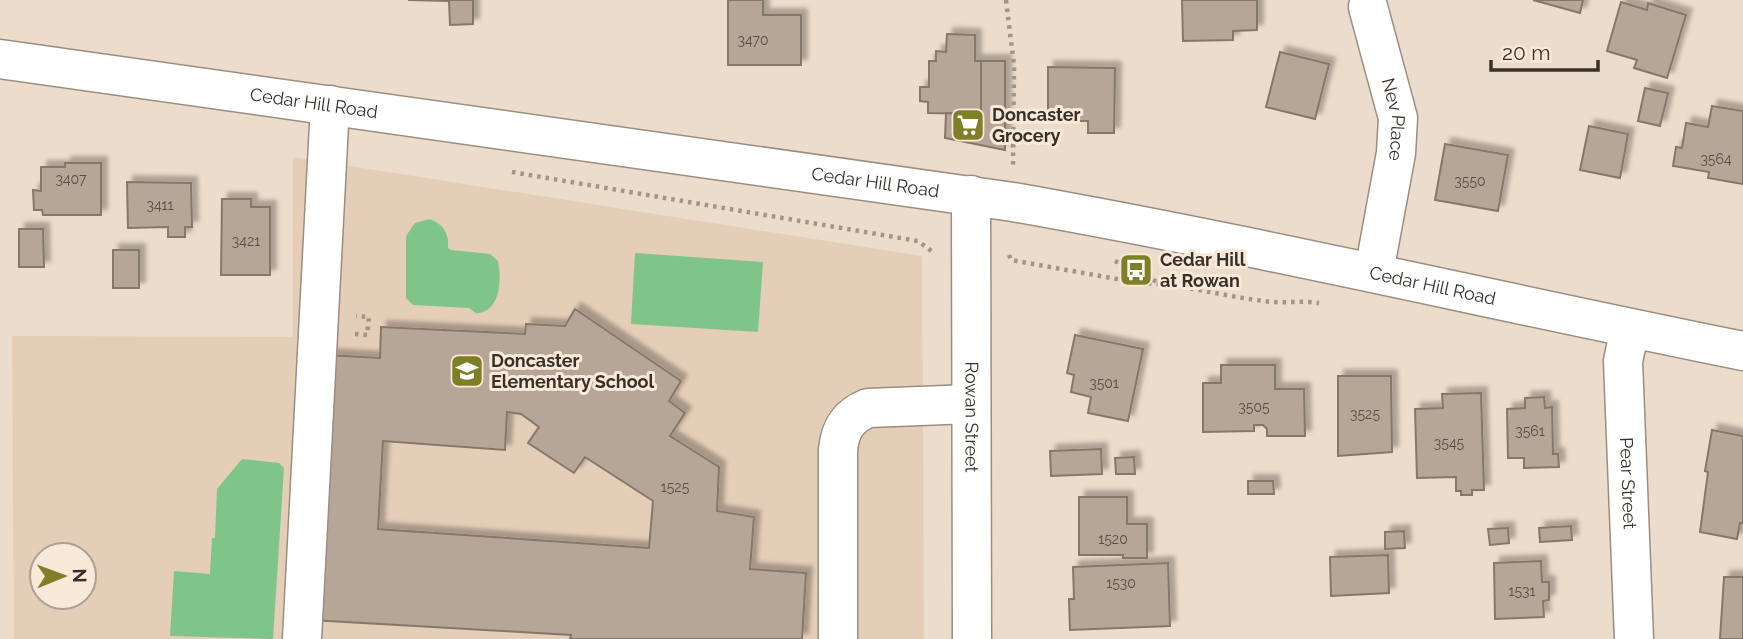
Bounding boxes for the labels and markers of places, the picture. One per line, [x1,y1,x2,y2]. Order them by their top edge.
place label: Doncaster Grocery [992,104,1081,146]
supermarket icon: Doncaster Grocery [949,106,987,144]
place label: Cedar Hill at Rowan [1160,249,1246,291]
bus stop icon: Cedar Hill at Rowan [1117,251,1155,289]
place label: Doncaster Elementary School [491,350,655,392]
school or university icon: Doncaster Elementary School [448,352,486,390]

